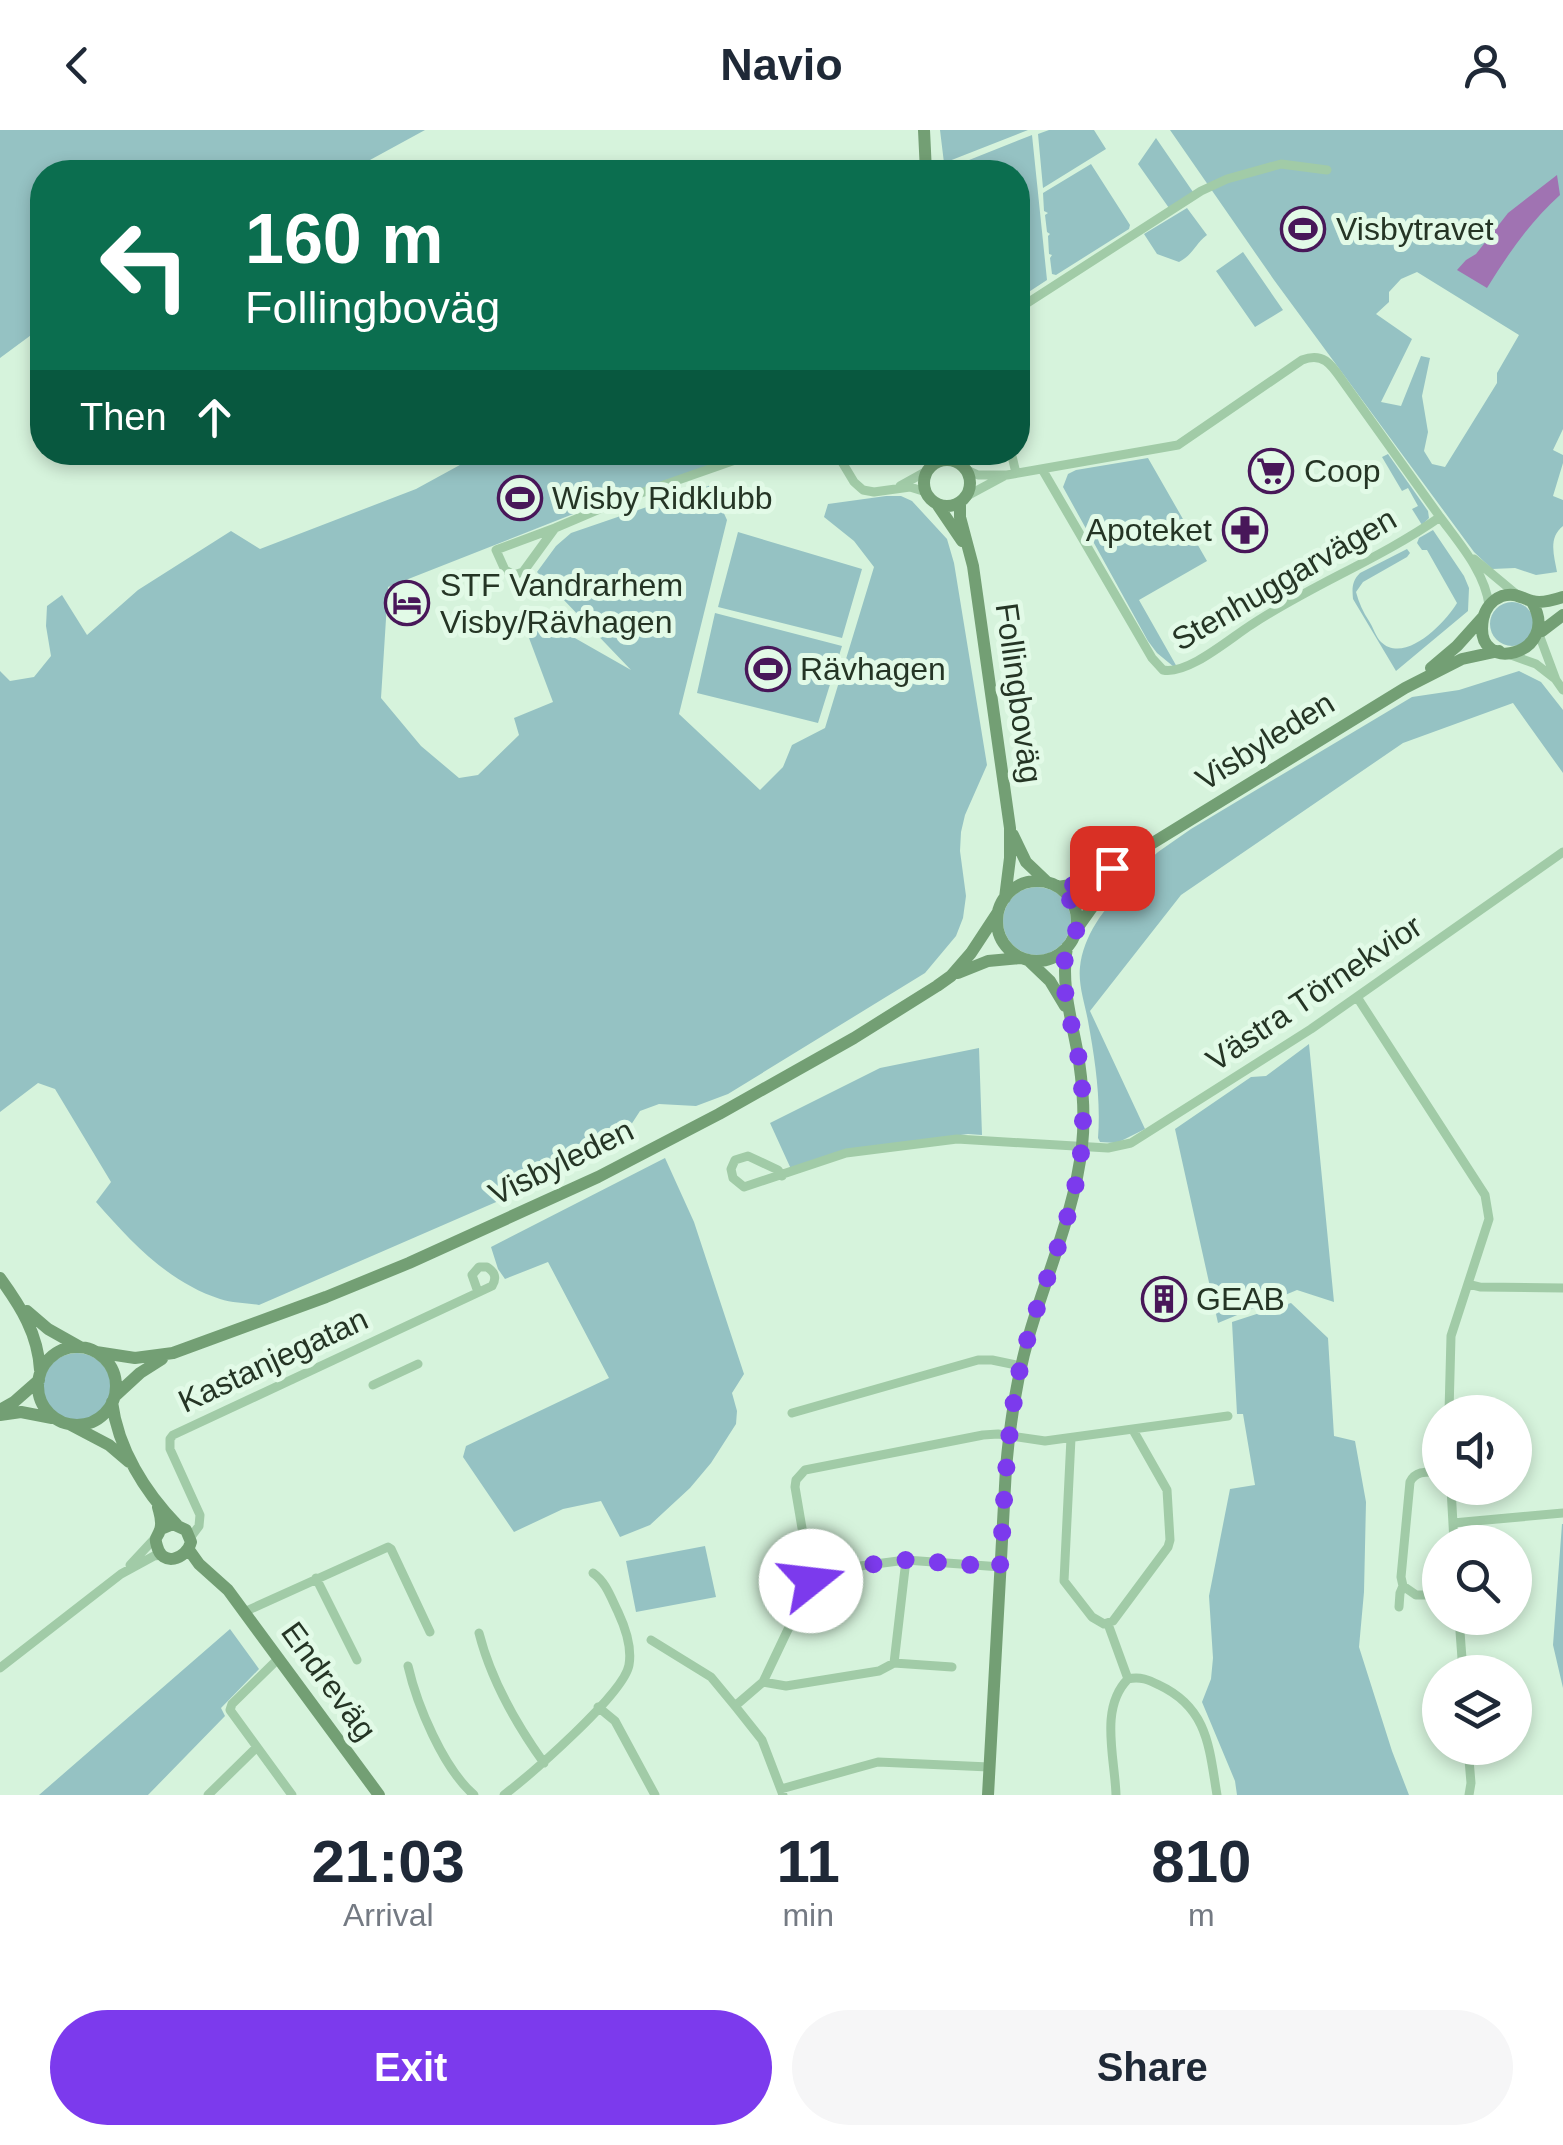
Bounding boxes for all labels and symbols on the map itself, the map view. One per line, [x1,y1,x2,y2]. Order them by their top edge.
sports icon: Visbytravet [1280,206,1326,252]
place label: Visbytravet [1336,211,1494,247]
supermarket icon: Coop [1248,448,1294,494]
place label: Coop [1304,453,1381,489]
sports icon: Wisby Ridklubb [497,475,543,521]
place label: Wisby Ridklubb [552,480,773,516]
street label: Stenhuggarvägen [1166,500,1402,658]
pharmacy icon: Apoteket [1222,507,1268,553]
place label: Apoteket [1086,512,1212,548]
place label: STF Vandrarhem Visby/Rävhagen [440,567,683,640]
hotel icon: STF Vandrarhem Visby/Rävhagen [384,580,430,626]
street label: Follingboväg [989,601,1049,785]
sports icon: Rävhagen [745,646,791,692]
place label: Rävhagen [800,651,946,687]
street label: Visbyleden [1189,684,1341,798]
pin [1070,826,1155,911]
street label: Västra Törnekvior [1199,907,1429,1078]
street label: Visbyleden [483,1112,639,1212]
building icon: GEAB [1141,1276,1187,1322]
place label: GEAB [1196,1281,1285,1317]
street label: Kastanjegatan [173,1300,373,1420]
position arrow [759,1529,863,1633]
street label: Endreväg [274,1615,384,1747]

